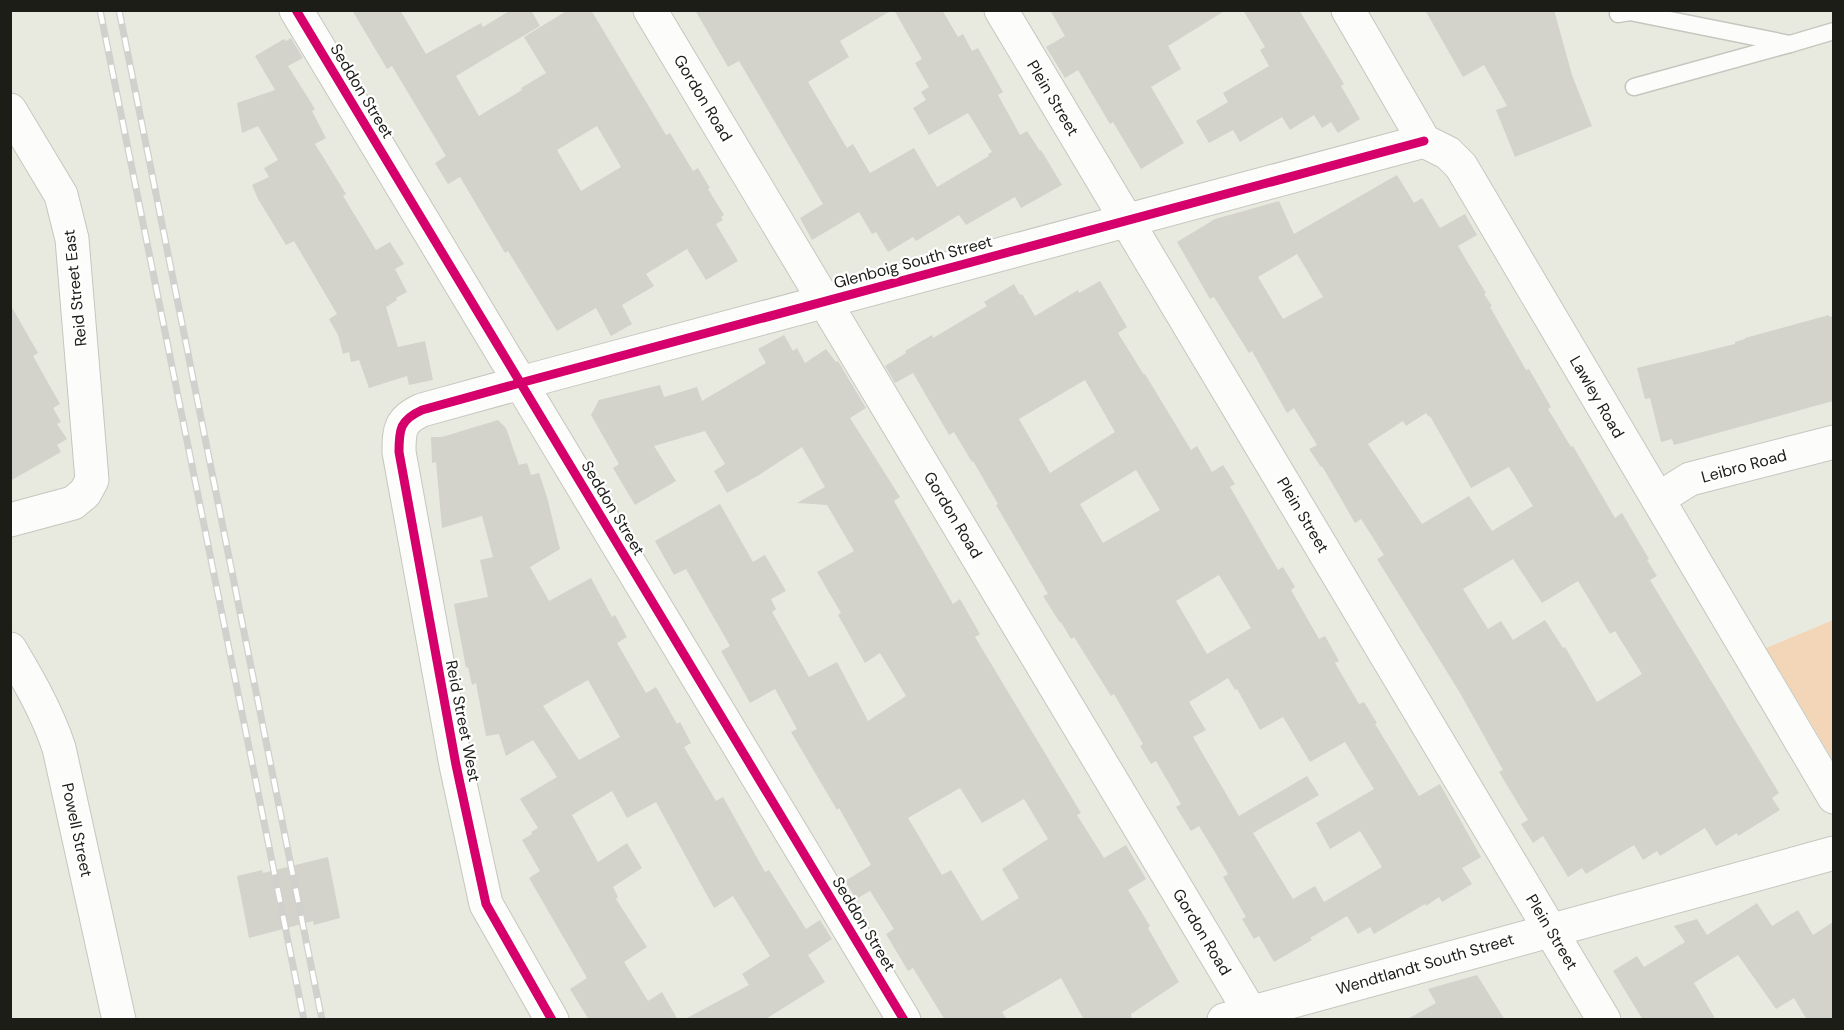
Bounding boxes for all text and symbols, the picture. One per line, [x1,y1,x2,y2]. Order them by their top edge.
street label: Seddon Street [326,40,398,142]
street label: Gordon Road [669,51,737,145]
street label: Plein Street [1022,56,1084,140]
street label: Reid Street East [58,228,92,348]
street label: Glenboig South Street [831,231,995,293]
street label: Lawley Road [1565,352,1629,442]
street label: Leibro Road [1699,445,1789,487]
street label: Seddon Street [577,457,649,559]
street label: Gordon Road [919,468,987,562]
street label: Plein Street [1272,473,1334,557]
street label: Reid Street West [441,658,485,784]
street label: Powell Street [57,781,97,879]
street label: Seddon Street [828,873,900,975]
street label: Gordon Road [1168,885,1236,979]
street label: Plein Street [1521,890,1583,974]
street label: Wendtlandt South Street [1334,929,1516,999]

